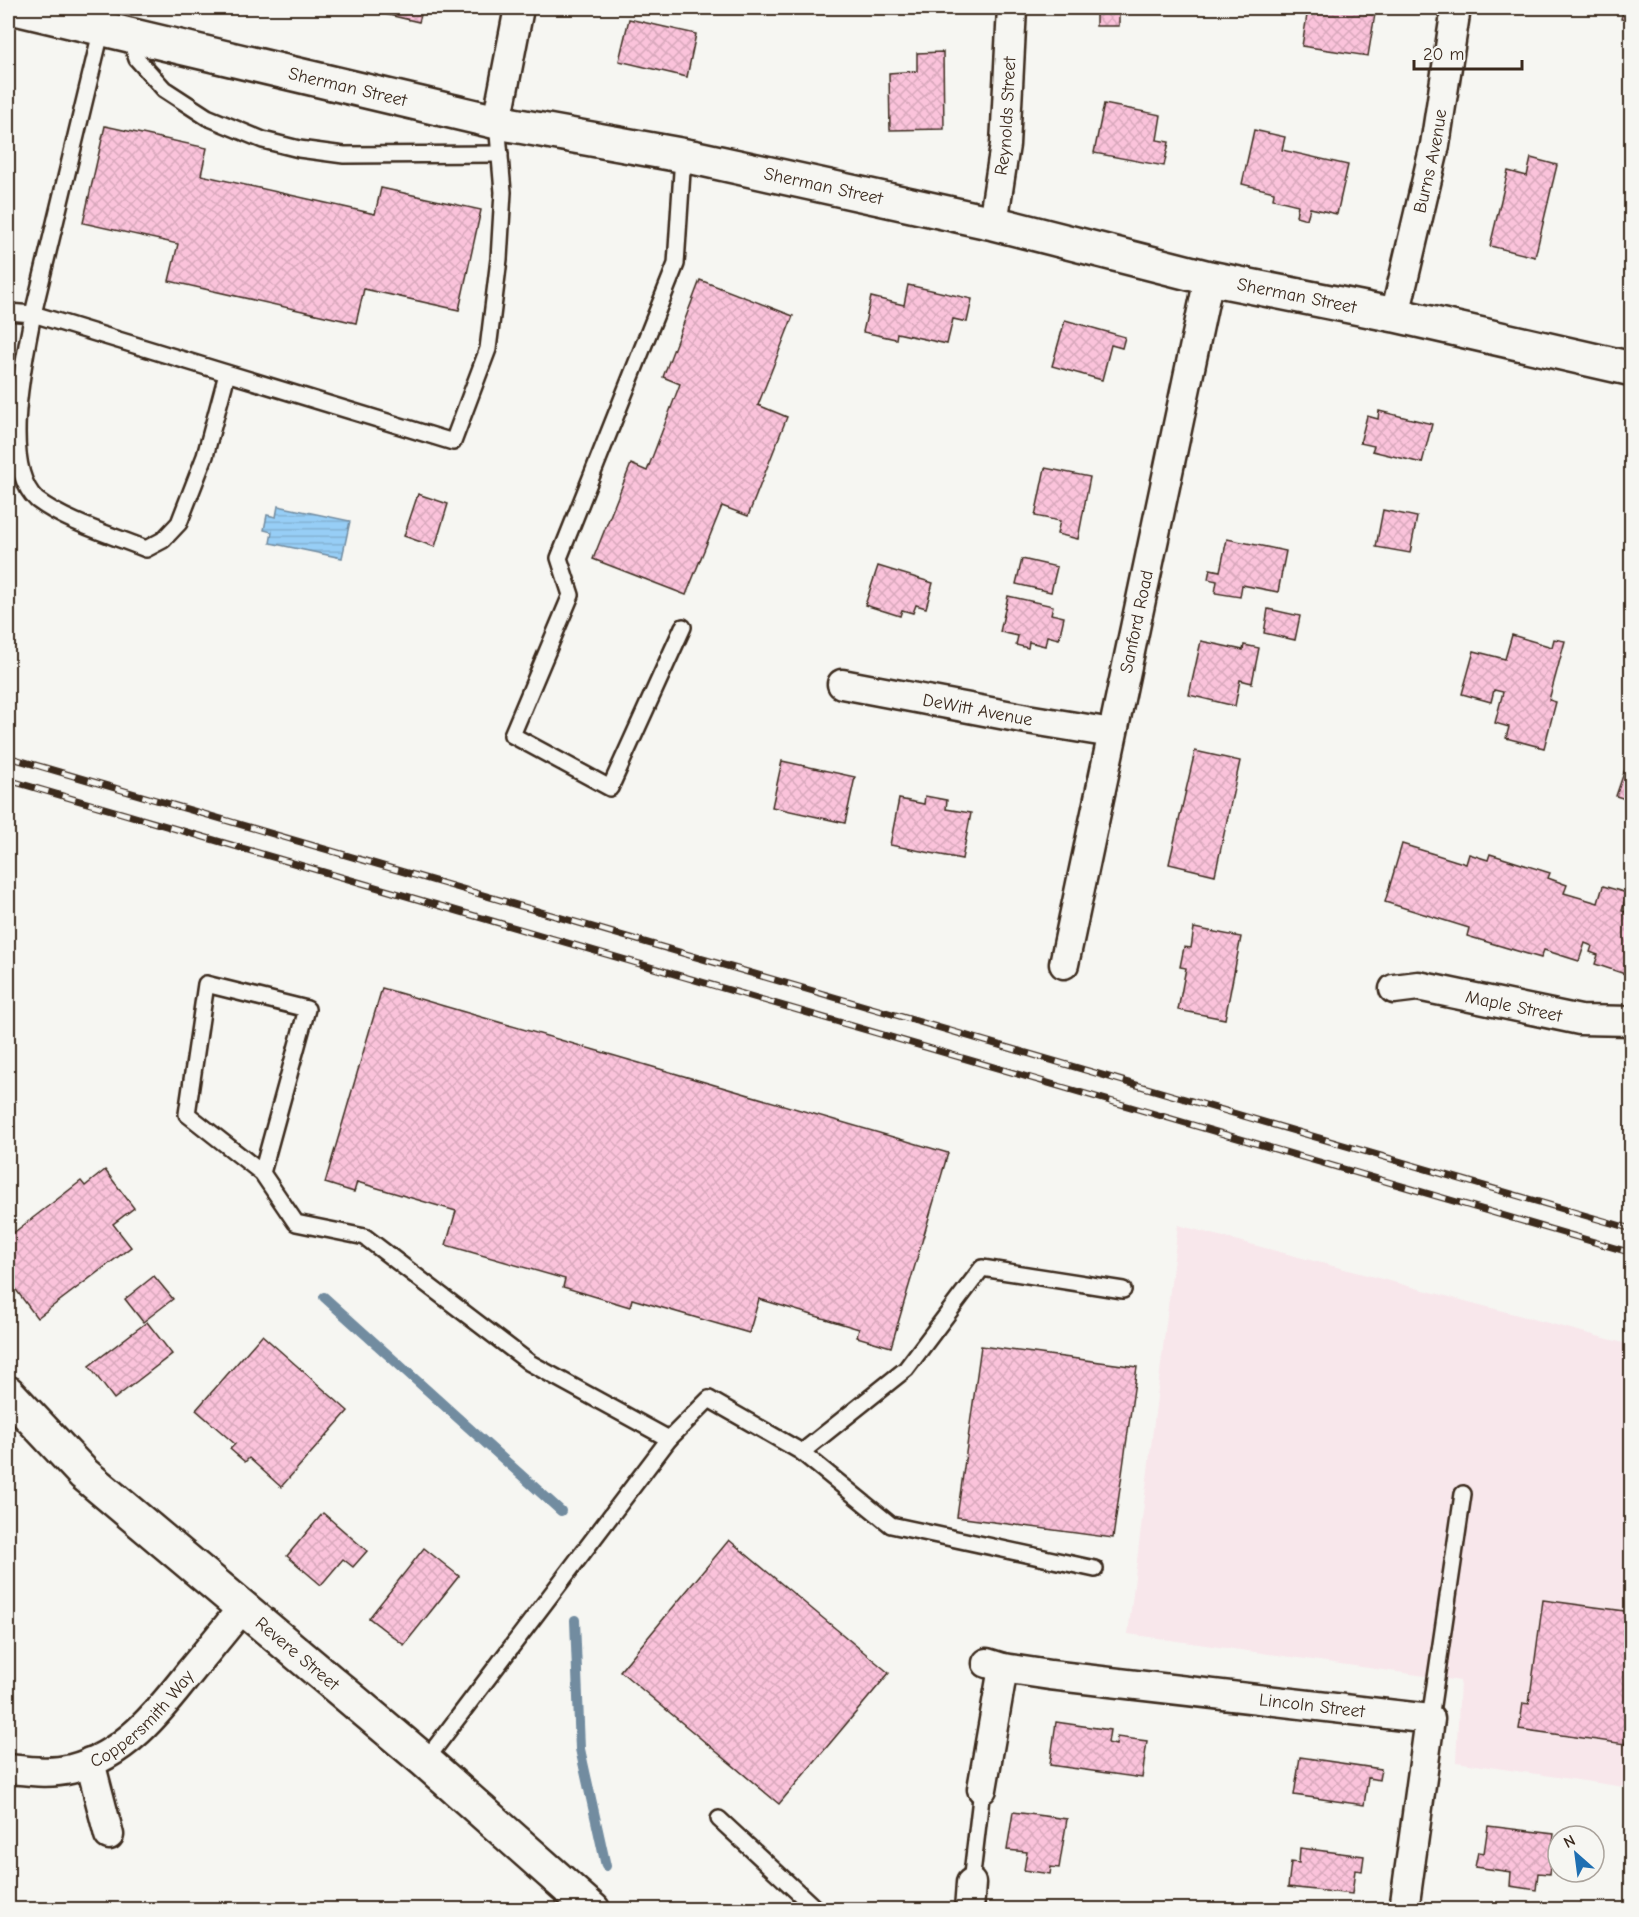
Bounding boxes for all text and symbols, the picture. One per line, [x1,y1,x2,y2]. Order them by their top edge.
scale bar [1414,33,1522,71]
text: 20 m [1423,44,1464,65]
street label: Reynolds Street [990,55,1020,177]
street label: Sherman Street [286,63,410,111]
street label: Burns Avenue [1409,108,1451,215]
street label: Sherman Street [762,163,886,209]
street label: Sherman Street [1235,273,1359,318]
street label: Sanford Road [1115,568,1157,675]
street label: DeWitt Avenue [921,689,1034,730]
street label: Maple Street [1464,986,1565,1027]
street label: Revere Street [251,1612,344,1695]
street label: Coppersmith Way [87,1665,199,1772]
street label: Lincoln Street [1258,1689,1367,1722]
north arrow [1546,1824,1606,1884]
text: N [1561,1831,1578,1852]

